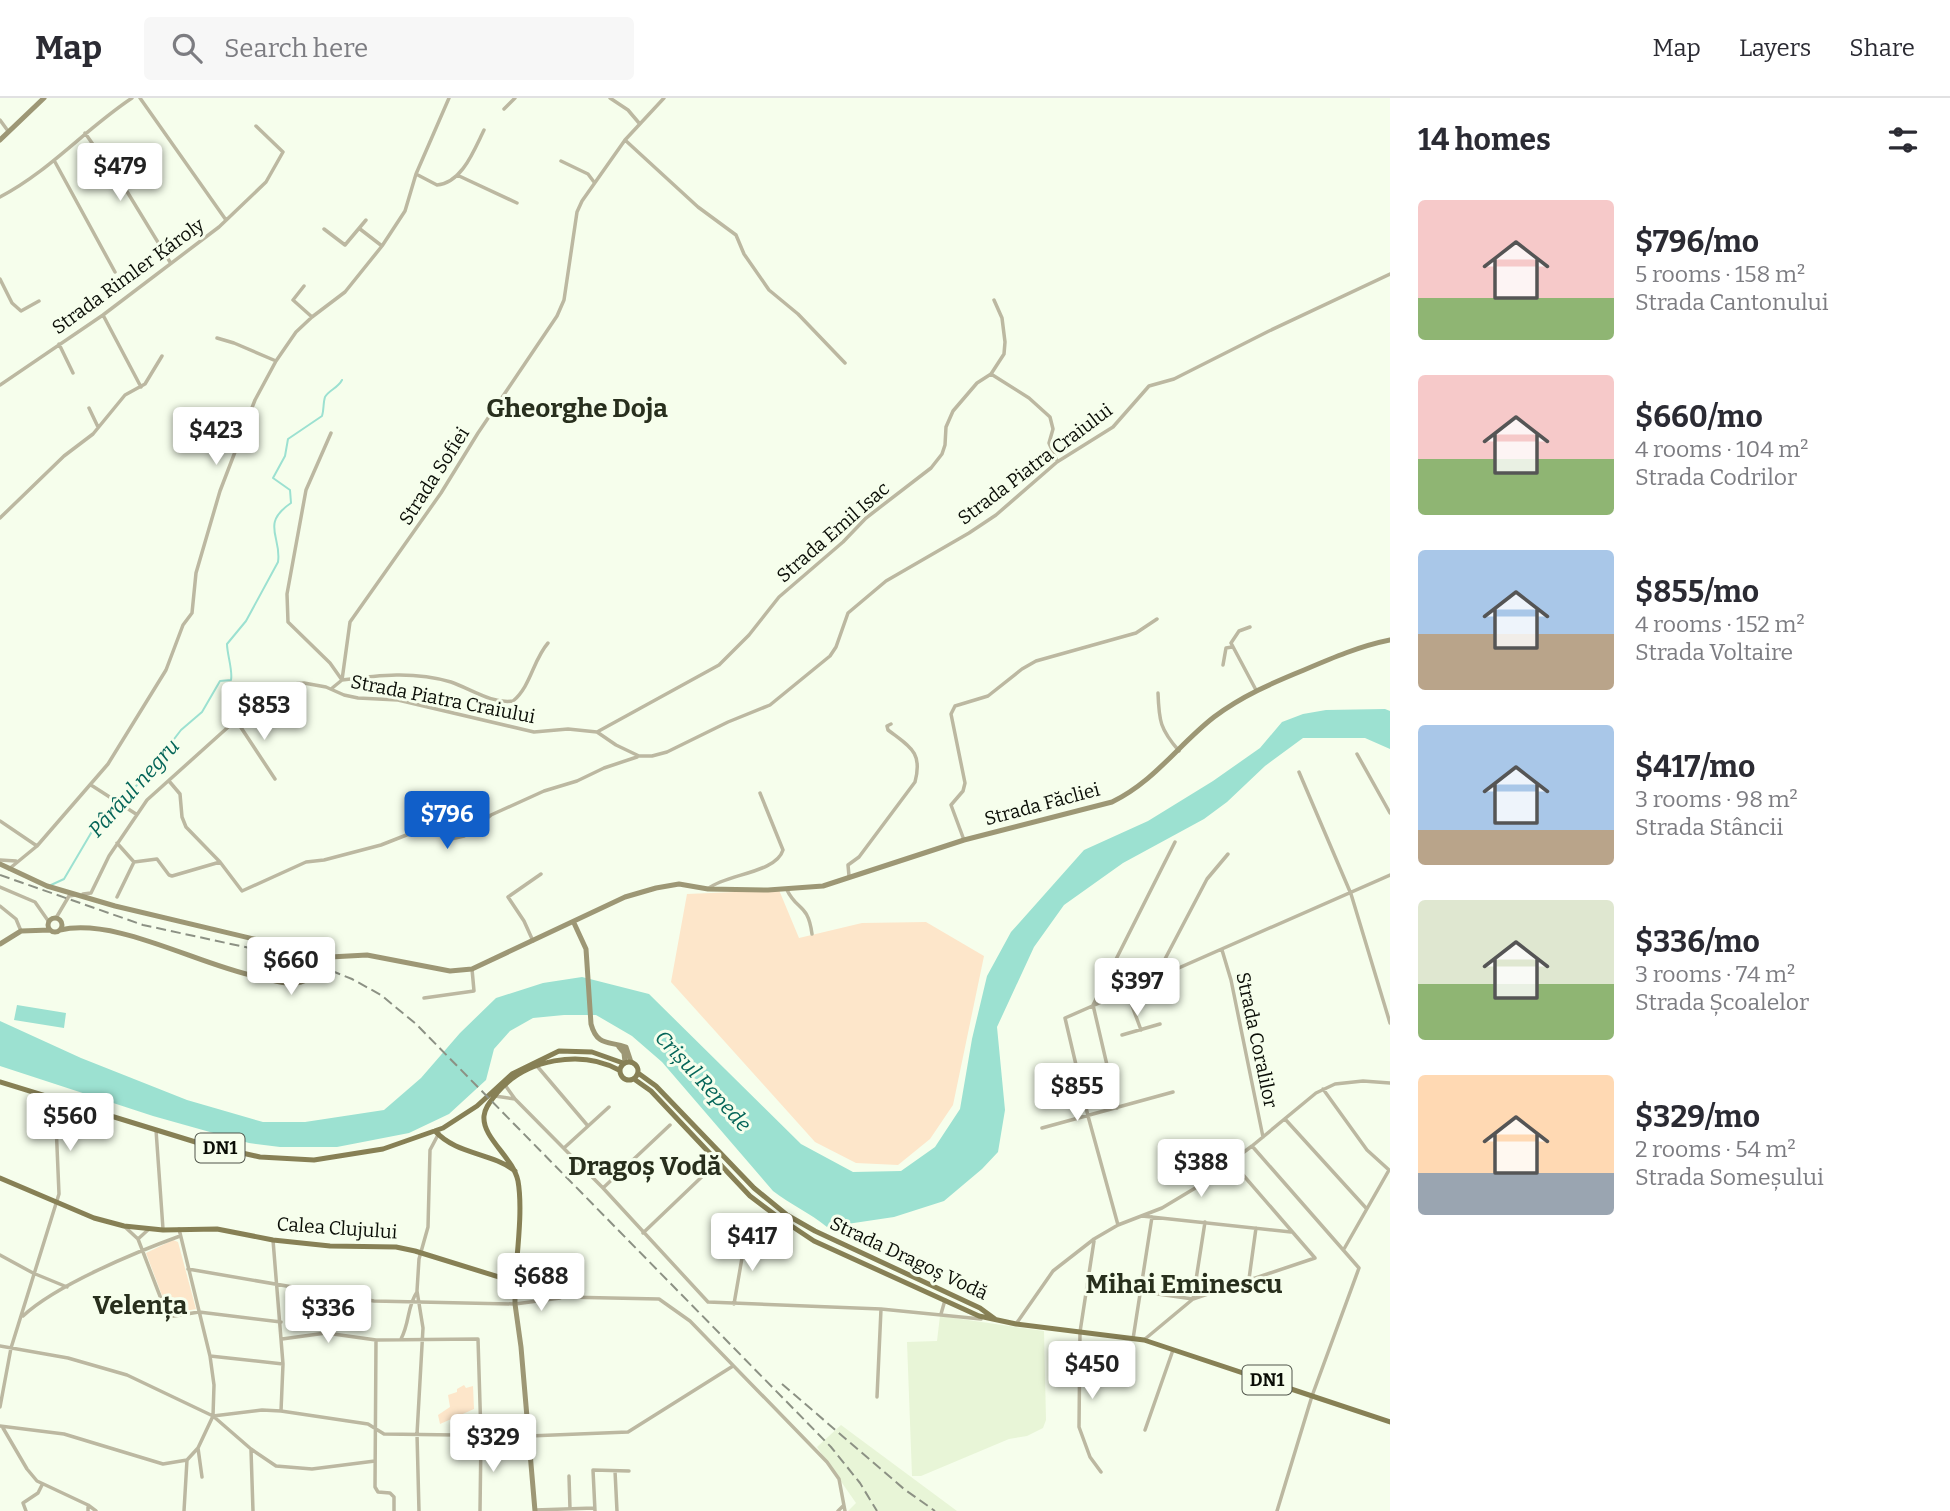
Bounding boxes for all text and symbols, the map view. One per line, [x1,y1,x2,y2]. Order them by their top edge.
search box [144,17,634,80]
text: Map [35,28,102,68]
icon: search [168,29,206,67]
text: Search here [224,33,368,64]
text: Map [1653,34,1701,62]
text: Layers [1739,34,1811,62]
text: Share [1849,34,1915,62]
icon: filters [1884,121,1922,159]
text: 14 homes [1418,122,1551,158]
pin: $479 [79,144,161,203]
text: $479 [93,152,147,180]
street label: Strada Rimler Károly [47,212,209,339]
text: $796/mo [1635,224,1759,260]
icon: home [1474,228,1558,312]
text: 5 rooms · 158 m² [1635,260,1805,288]
text: Strada Cantonului [1635,288,1829,316]
district label: Gheorghe Doja [486,393,668,424]
street label: Strada Piatra Craiului [953,398,1117,530]
text: $660/mo [1635,399,1763,435]
icon: home [1474,403,1558,487]
pin: $423 [175,408,257,467]
text: $423 [189,416,243,444]
street label: Strada Sofiei [394,422,474,529]
text: 4 rooms · 104 m² [1635,435,1808,463]
text: Strada Codrilor [1635,463,1797,491]
street label: Strada Emil Isac [772,477,894,587]
text: $855/mo [1635,574,1759,610]
icon: home [1474,578,1558,662]
text: 4 rooms · 152 m² [1635,610,1805,638]
text: Strada Voltaire [1635,638,1793,666]
street label: Strada Piatra Craiului [349,670,538,728]
pin: $853 [223,682,305,742]
text: $853 [237,691,291,719]
water label: Pârâul negru [83,733,185,843]
text: $417/mo [1635,749,1755,785]
icon: home [1474,753,1558,837]
street label: Strada Făcliei [982,777,1103,830]
text: 3 rooms · 98 m² [1635,785,1798,813]
pin: $796 [406,792,488,851]
text: $796 [420,800,474,828]
text: Strada Stâncii [1635,813,1783,841]
text: $336/mo [1635,924,1760,960]
icon: home [1474,928,1558,1012]
pin: $660 [250,937,332,997]
text: $660 [263,946,319,974]
pin: $397 [1096,958,1178,1018]
text: 3 rooms · 74 m² [1635,960,1795,988]
text: $397 [1111,967,1163,995]
street label: Strada Coralilor [1231,970,1283,1111]
text: Strada Școalelor [1635,988,1809,1016]
water label: Crișul Repede [649,1025,757,1137]
pin: $855 [1036,1063,1118,1123]
text: $855 [1051,1072,1103,1100]
pin: $560 [29,1094,111,1153]
text: $329/mo [1635,1099,1760,1135]
text: $560 [43,1102,97,1130]
icon: home [1474,1103,1558,1187]
road number: DN1 [196,1134,244,1162]
text: 2 rooms · 54 m² [1635,1135,1796,1163]
pin: $388 [1160,1140,1242,1199]
text: $388 [1174,1148,1228,1176]
district label: Dragoș Vodă [568,1151,722,1183]
text: Strada Someșului [1635,1163,1824,1191]
street label: Strada Dragoș Vodă [826,1211,992,1305]
street label: Calea Clujului [276,1212,399,1244]
pin: $417 [711,1214,793,1273]
text: $417 [727,1222,777,1250]
pin: $688 [500,1254,582,1313]
text: $688 [513,1262,569,1290]
district label: Mihai Eminescu [1086,1269,1282,1300]
pin: $336 [287,1286,369,1345]
district label: Velența [93,1290,188,1322]
text: $336 [301,1294,355,1322]
pin: $450 [1051,1342,1133,1401]
text: $450 [1064,1350,1120,1378]
road number: DN1 [1242,1366,1292,1394]
pin: $329 [452,1414,534,1474]
text: $329 [466,1423,520,1451]

